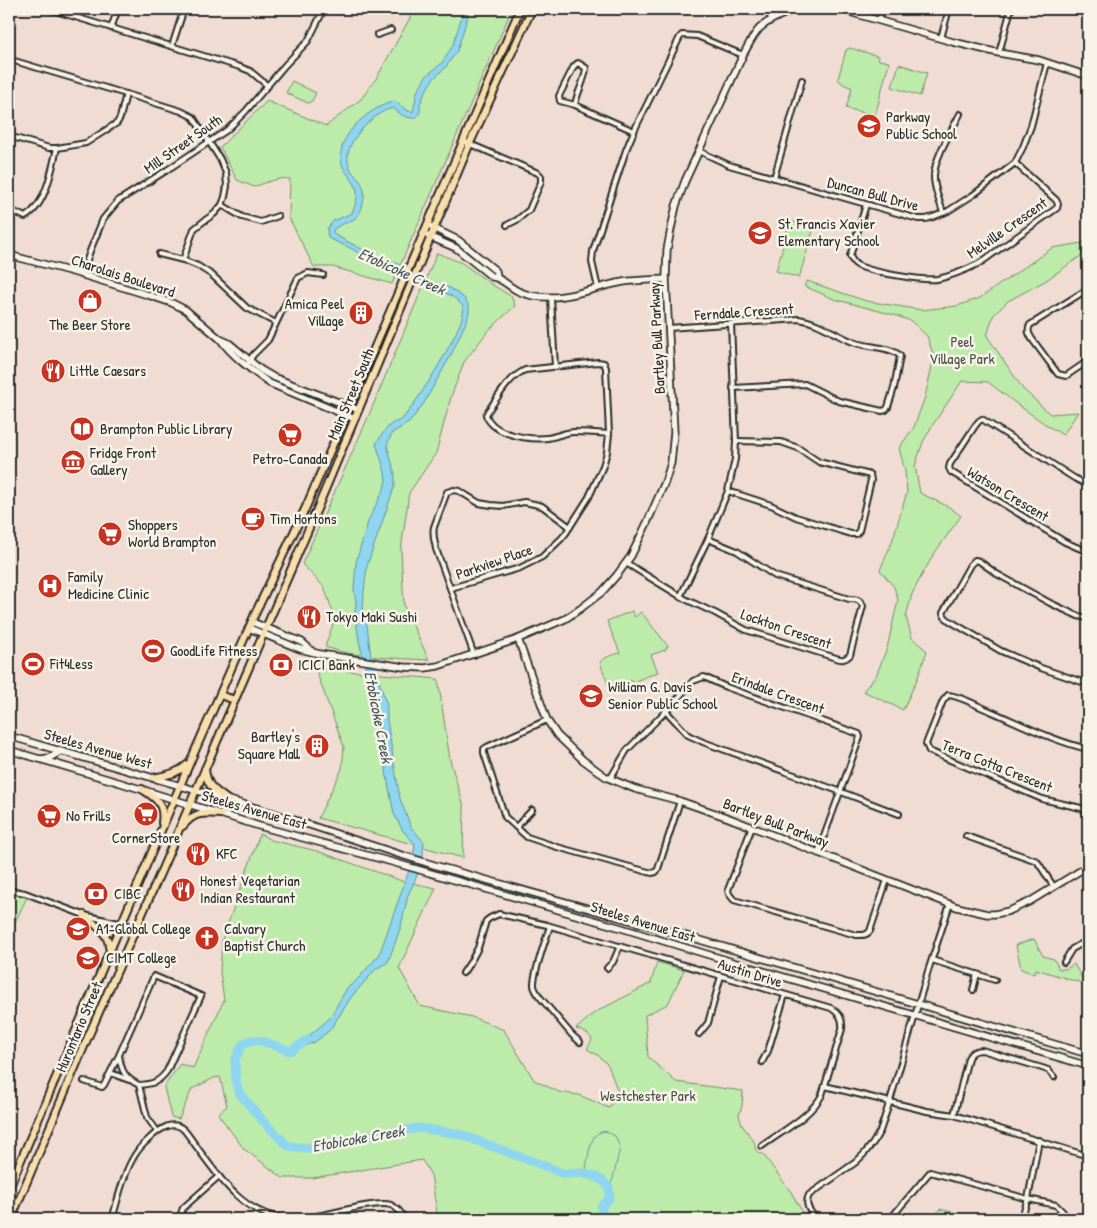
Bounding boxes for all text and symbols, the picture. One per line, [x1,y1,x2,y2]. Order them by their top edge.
place label: Parkway Public School [886,106,957,144]
street label: Mill Street South [139,109,226,178]
school or university icon: Parkway Public School [856,113,882,139]
street label: Duncan Bull Drive [825,171,921,216]
street label: Melville Crescent [962,192,1052,263]
place label: St. Francis Xavier Elementary School [778,213,879,251]
school or university icon: St. Francis Xavier Elementary School [747,220,773,246]
water label: Etobicoke Creek [355,242,450,300]
street label: Charolais Boulevard [69,249,178,302]
street label: Bartley Bull Parkway [643,282,670,394]
shop icon: The Beer Store [77,288,103,314]
place label: Amica Peel Village [285,293,344,331]
street label: Ferndale Crescent [693,298,795,325]
building icon: Amica Peel Village [348,300,374,326]
place label: The Beer Store [49,314,131,335]
park label: Peel Village Park [929,331,995,369]
street label: Main Street South [322,345,379,443]
restaurant icon: Little Caesars [40,358,66,384]
place label: Little Caesars [70,360,146,381]
library icon: Brampton Public Library [69,416,95,442]
place label: Brampton Public Library [100,418,232,439]
supermarket icon: Petro-Canada [277,422,303,448]
place label: Fridge Front Gallery [89,442,157,480]
place label: Petro-Canada [253,448,327,469]
museum icon: Fridge Front Gallery [60,449,86,475]
street label: Watson Crescent [964,461,1054,527]
cafe icon: Tim Hortons [240,506,266,532]
place label: Tim Hortons [270,508,337,529]
place label: Shoppers World Brampton [128,514,216,552]
supermarket icon: Shoppers World Brampton [97,521,123,547]
street label: Parkview Place [453,539,535,584]
place label: Family Medicine Clinic [67,566,149,604]
hospital icon: Family Medicine Clinic [37,573,63,599]
street label: Lockton Crescent [738,603,835,654]
restaurant icon: Tokyo Maki Sushi [296,604,322,630]
place label: Tokyo Maki Sushi [326,606,417,627]
sports icon: GoodLife Fitness [140,638,166,664]
place label: GoodLife Fitness [170,640,258,661]
sports icon: Fit4Less [20,651,46,677]
bank icon: ICICI Bank [268,652,294,678]
place label: Fit4Less [49,653,93,674]
place label: ICICI Bank [298,654,355,675]
street label: Erindale Crescent [729,666,828,719]
water label: Etobicoke Creek [359,669,399,766]
place label: William G. Davis Senior Public School [608,676,717,714]
school or university icon: William G. Davis Senior Public School [578,683,604,709]
street label: Steeles Avenue West [42,723,155,774]
place label: Bartley's Square Mall [238,726,301,764]
building icon: Bartley's Square Mall [304,733,330,759]
street label: Terra Cotta Crescent [939,734,1056,798]
street label: Steeles Avenue East [199,785,310,835]
street label: Bartley Bull Parkway [720,793,832,852]
supermarket icon: CornerStore [133,801,159,827]
supermarket icon: No Frills [36,803,62,829]
place label: No Frills [66,805,111,826]
place label: CornerStore [112,827,180,848]
restaurant icon: KFC [185,841,211,867]
place label: KFC [216,843,238,864]
place label: Honest Vegetarian Indian Restaurant [200,870,300,908]
restaurant icon: Honest Vegetarian Indian Restaurant [170,877,196,903]
bank icon: CIBC [83,881,109,907]
place label: CIBC [114,883,142,904]
street label: Steeles Avenue East [588,896,699,948]
school or university icon: A1-Global College [65,916,91,942]
place label: A1-Global College [96,918,191,939]
place label: Calvary Baptist Church [224,918,305,956]
church icon: Calvary Baptist Church [194,925,220,951]
school or university icon: CIMT College [75,945,101,971]
place label: CIMT College [106,947,177,968]
street label: Austin Drive [715,953,785,992]
street label: Hurontario Street [50,978,107,1075]
park label: Westchester Park [600,1085,696,1106]
water label: Etobicoke Creek [310,1119,407,1157]

